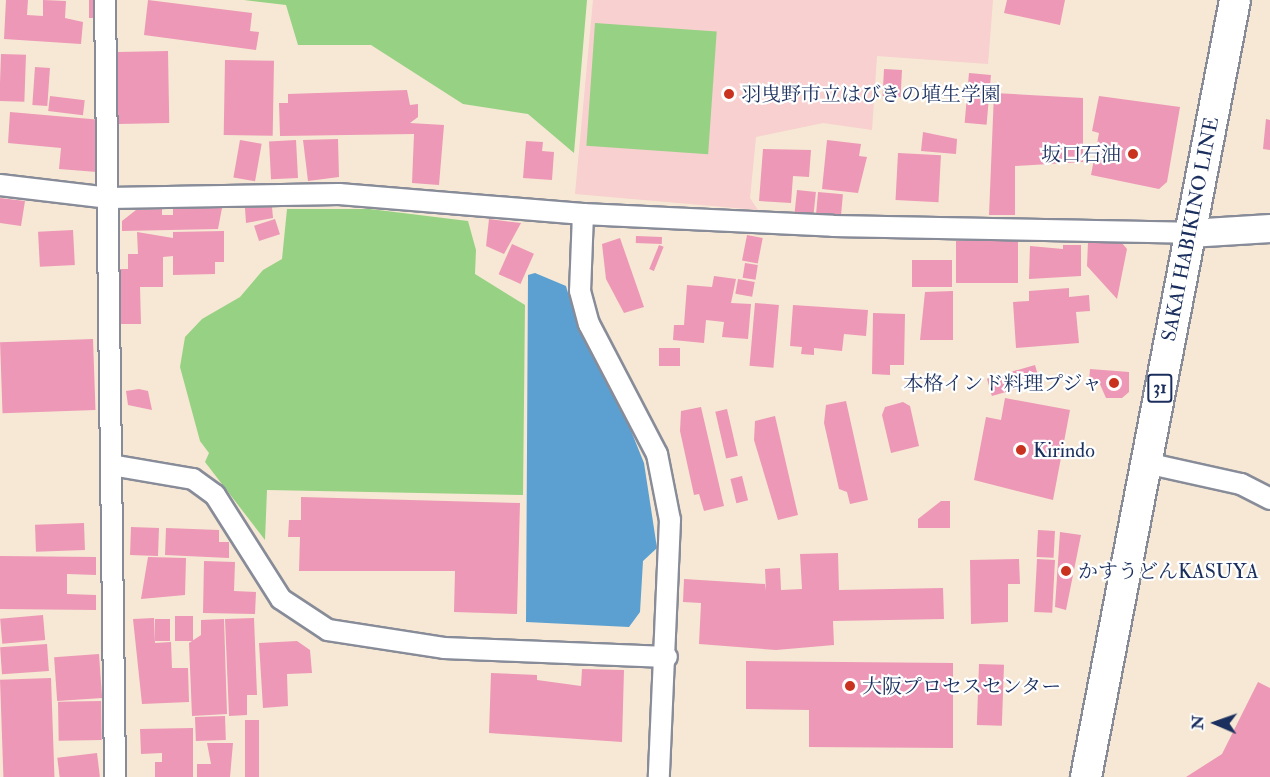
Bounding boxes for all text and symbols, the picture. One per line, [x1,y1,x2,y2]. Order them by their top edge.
place label: 羽曳野市立はびきの埴生学園 [741,82,1001,106]
marker: 羽曳野市立はびきの埴生学園 [722,87,736,101]
street label: SAKAI HABIKINO LINE [1156,115,1224,343]
place label: 坂口石油 [1041,142,1121,166]
marker: 坂口石油 [1126,147,1140,161]
place label: 本格インド料理プジャ [902,371,1102,395]
road number: 31 [1146,373,1174,403]
marker: 本格インド料理プジャ [1107,376,1121,390]
place label: Kirindo [1033,438,1095,462]
marker: Kirindo [1014,443,1028,457]
place label: かすうどんKASUYA [1078,559,1259,583]
marker: かすうどんKASUYA [1059,564,1073,578]
place label: 大阪プロセスセンター [862,674,1062,698]
marker: 大阪プロセスセンター [843,679,857,693]
north arrow [1186,693,1246,753]
text: N [1188,715,1208,730]

